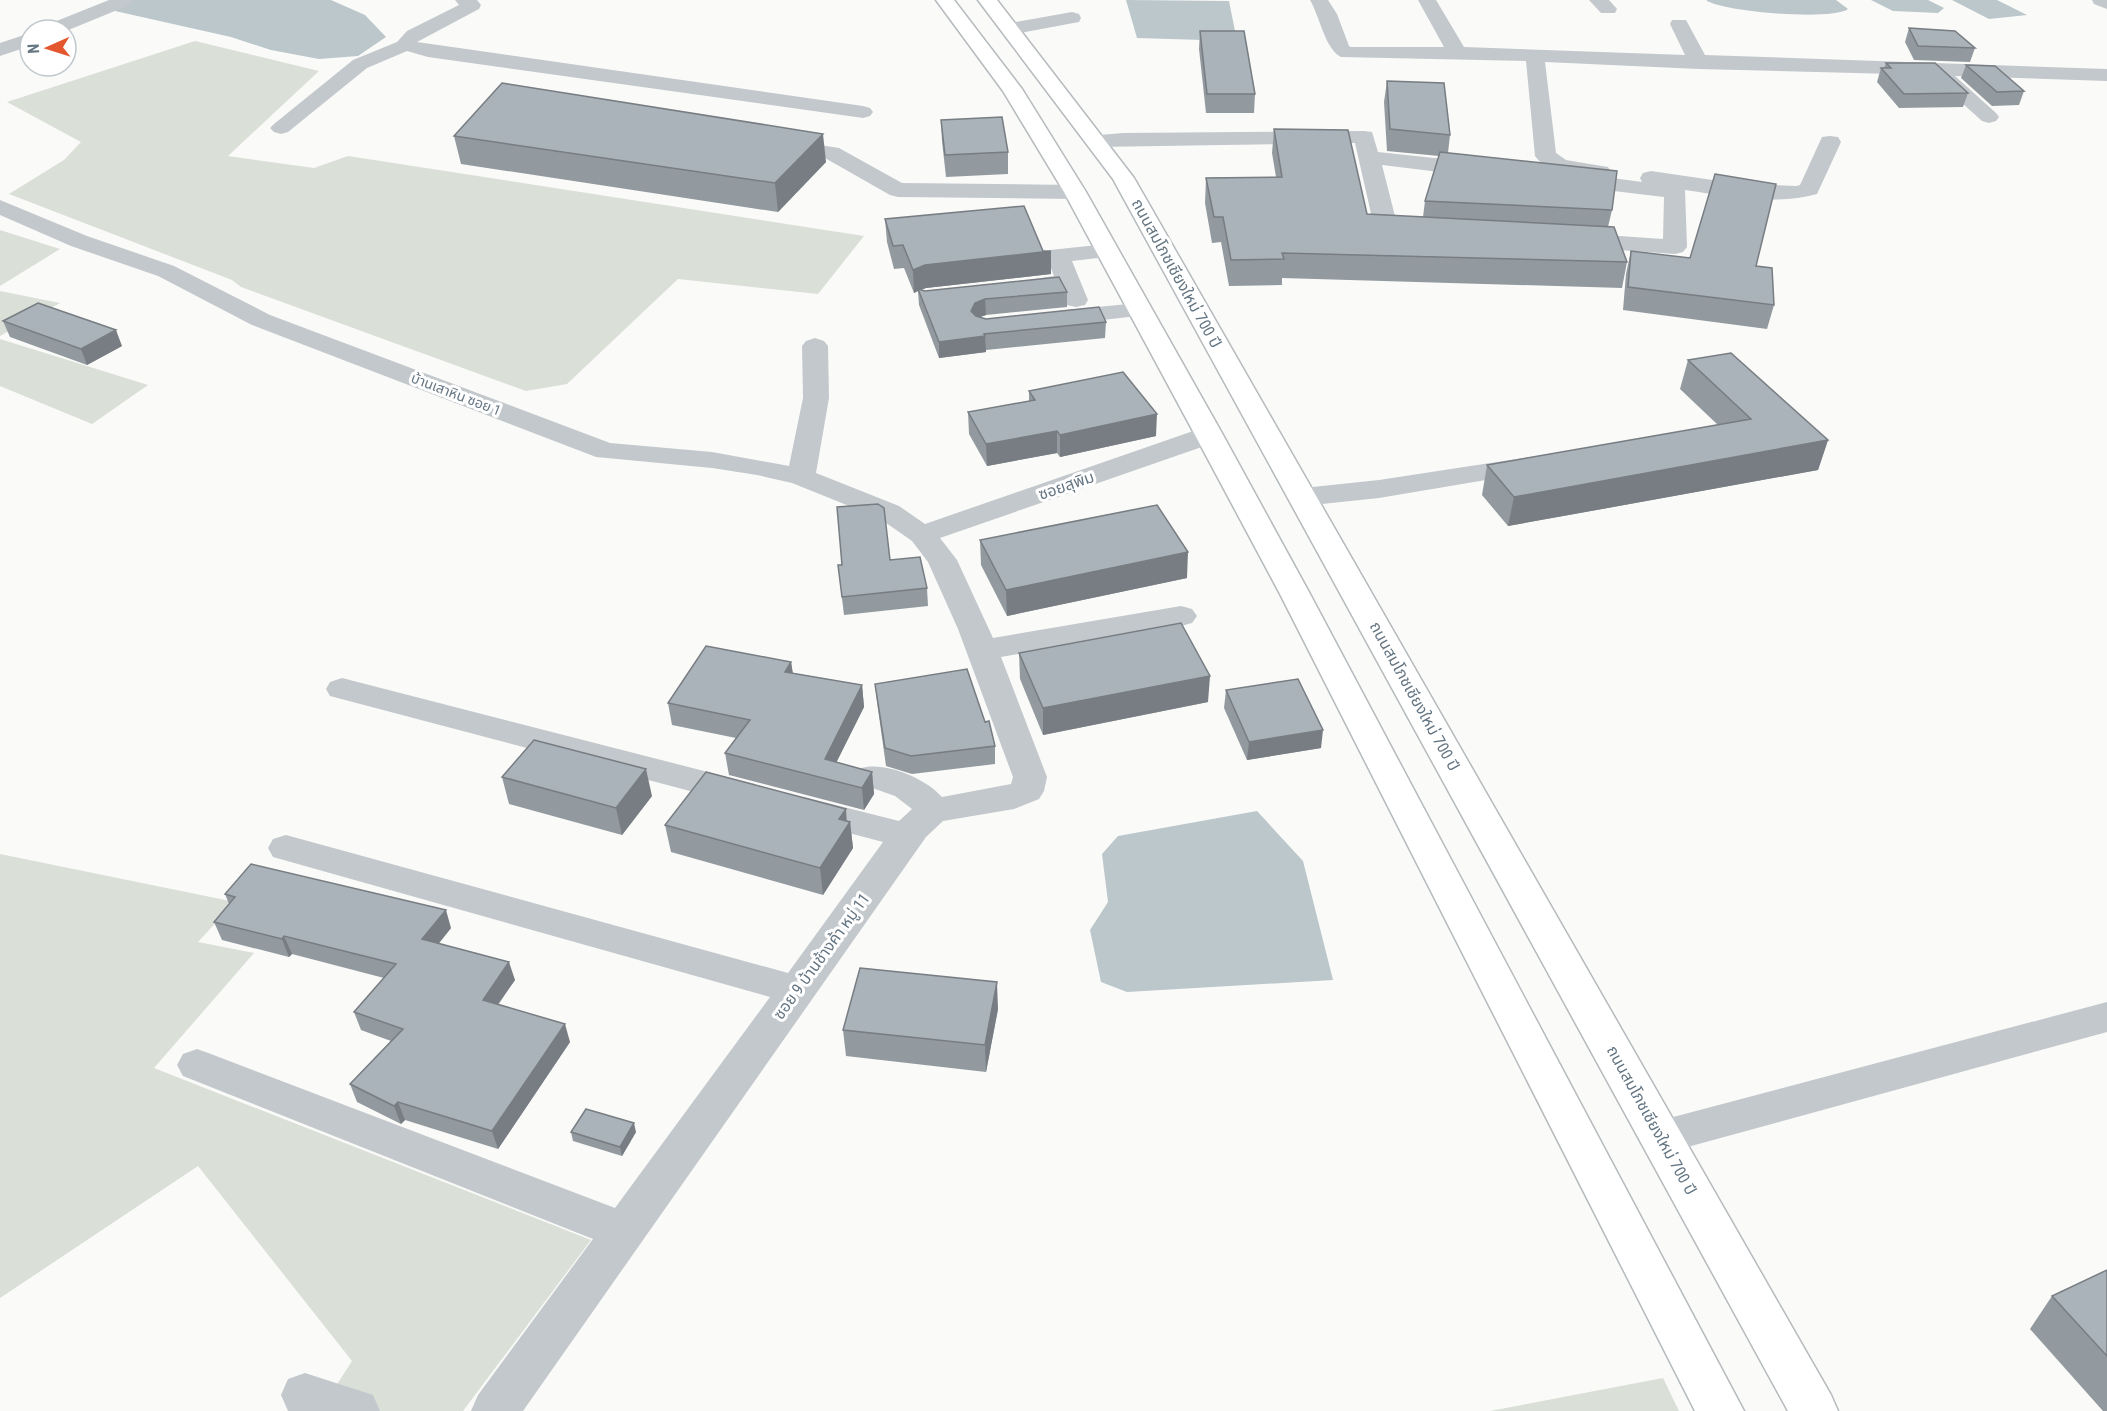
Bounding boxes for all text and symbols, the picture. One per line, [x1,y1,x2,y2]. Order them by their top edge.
north arrow [18,18,78,78]
text: N [24,43,43,54]
street label: ถนนสมโภชเชียงใหม่ 700 ปี [1128,195,1225,351]
street label: บ้านเสาหิน ซอย 1 [409,370,503,418]
street label: ซอยสุพิม [1036,467,1097,504]
street label: ถนนสมโภชเชียงใหม่ 700 ปี [1366,618,1463,774]
street label: ซอย 9 บ้านช้างค้า หมู่ 11 [769,889,874,1023]
street label: ถนนสมโภชเชียงใหม่ 700 ปี [1603,1042,1700,1198]

